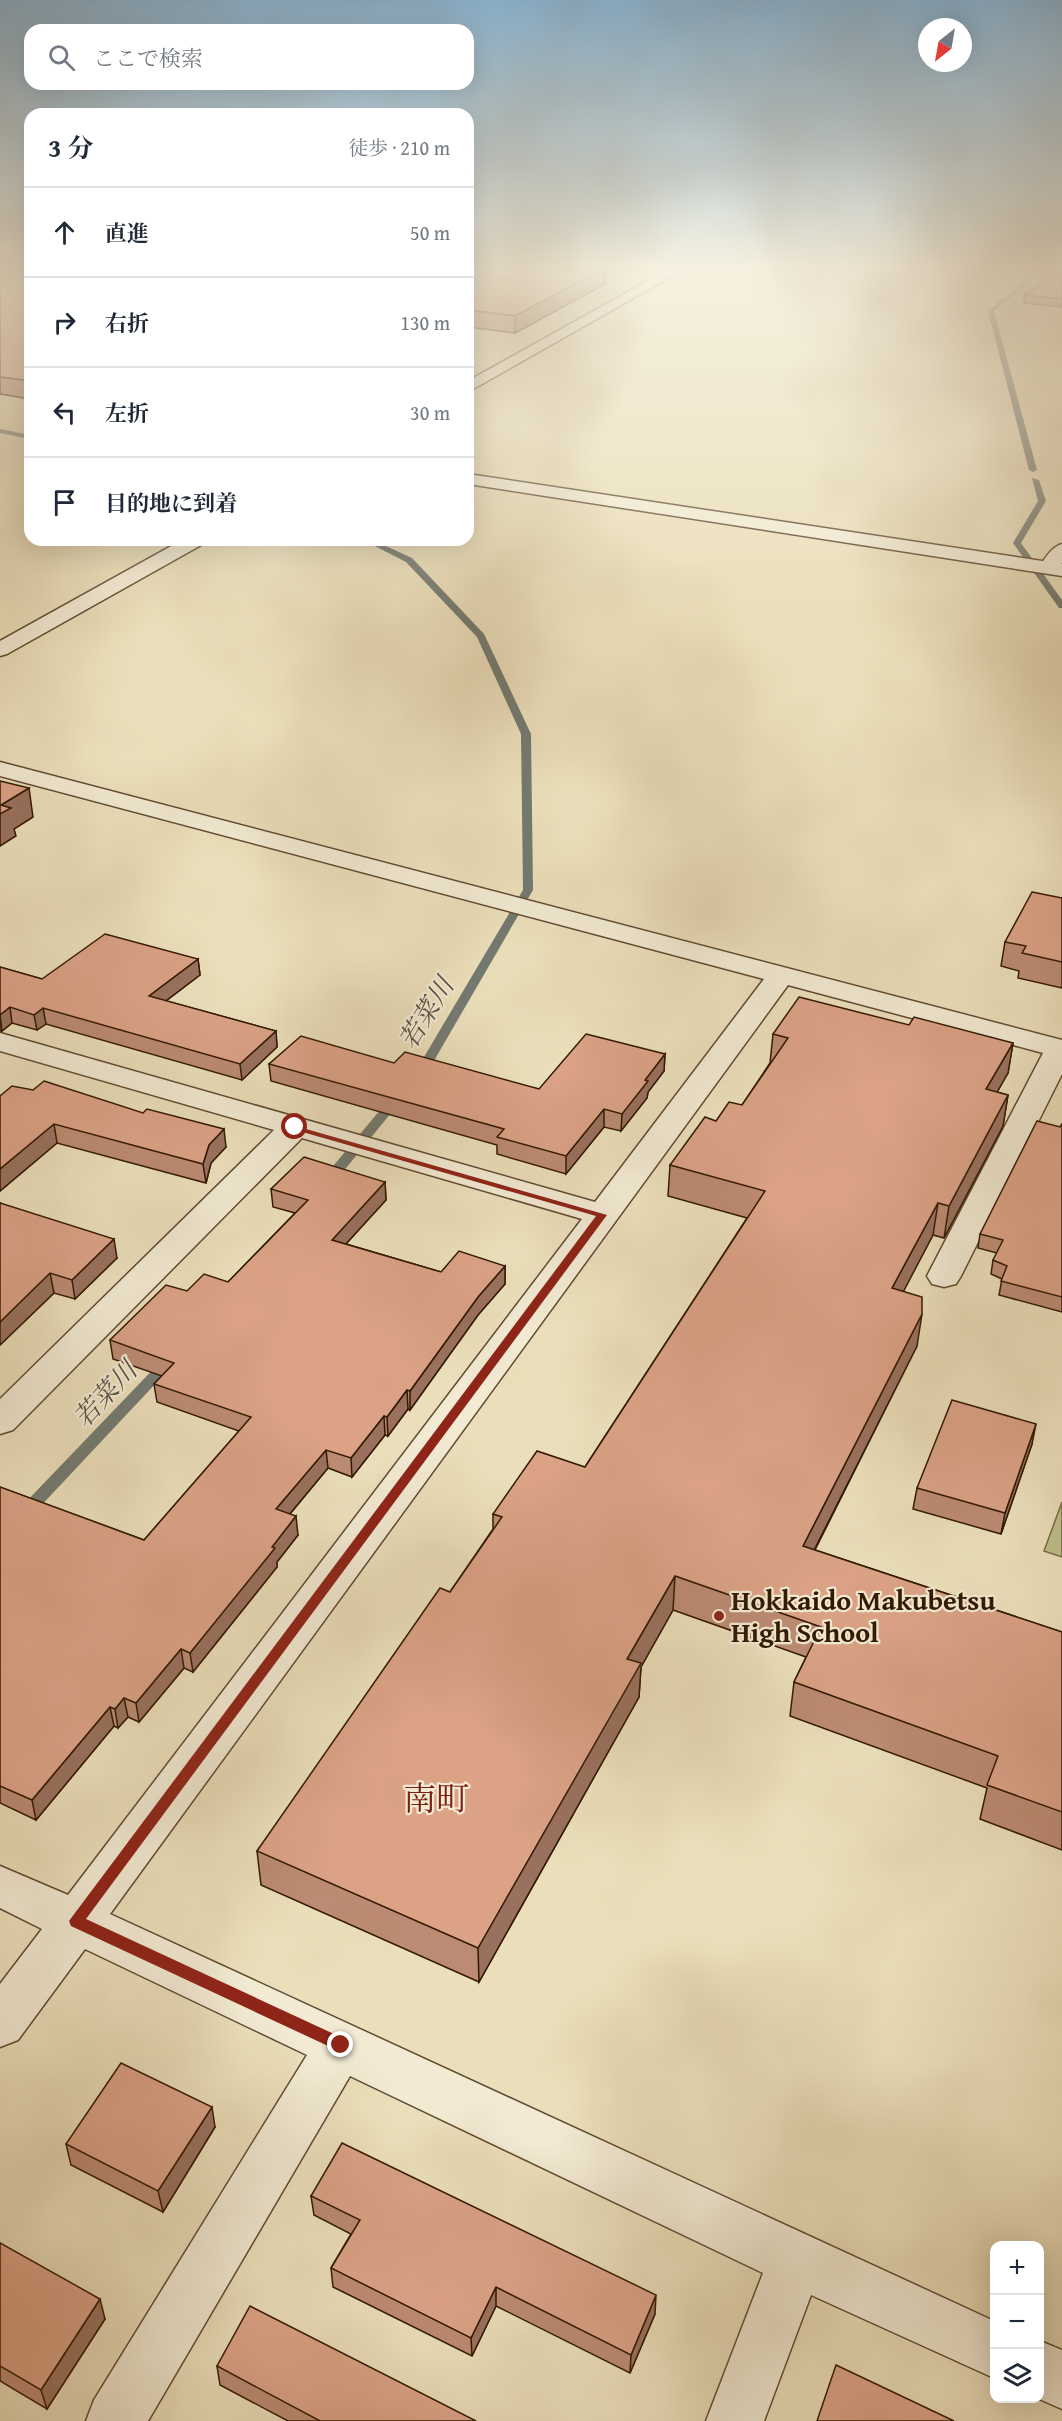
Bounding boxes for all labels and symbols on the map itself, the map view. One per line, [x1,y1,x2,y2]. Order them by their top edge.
north arrow [918,18,972,72]
water label: 若菜川 [388,967,464,1056]
route start [281,1113,307,1139]
water label: 若菜川 [64,1350,148,1435]
place label: Hokkaido Makubetsu High School [731,1579,995,1652]
marker: Hokkaido Makubetsu High School [712,1609,726,1623]
district label: 南町 [403,1774,469,1822]
route end [327,2031,353,2057]

